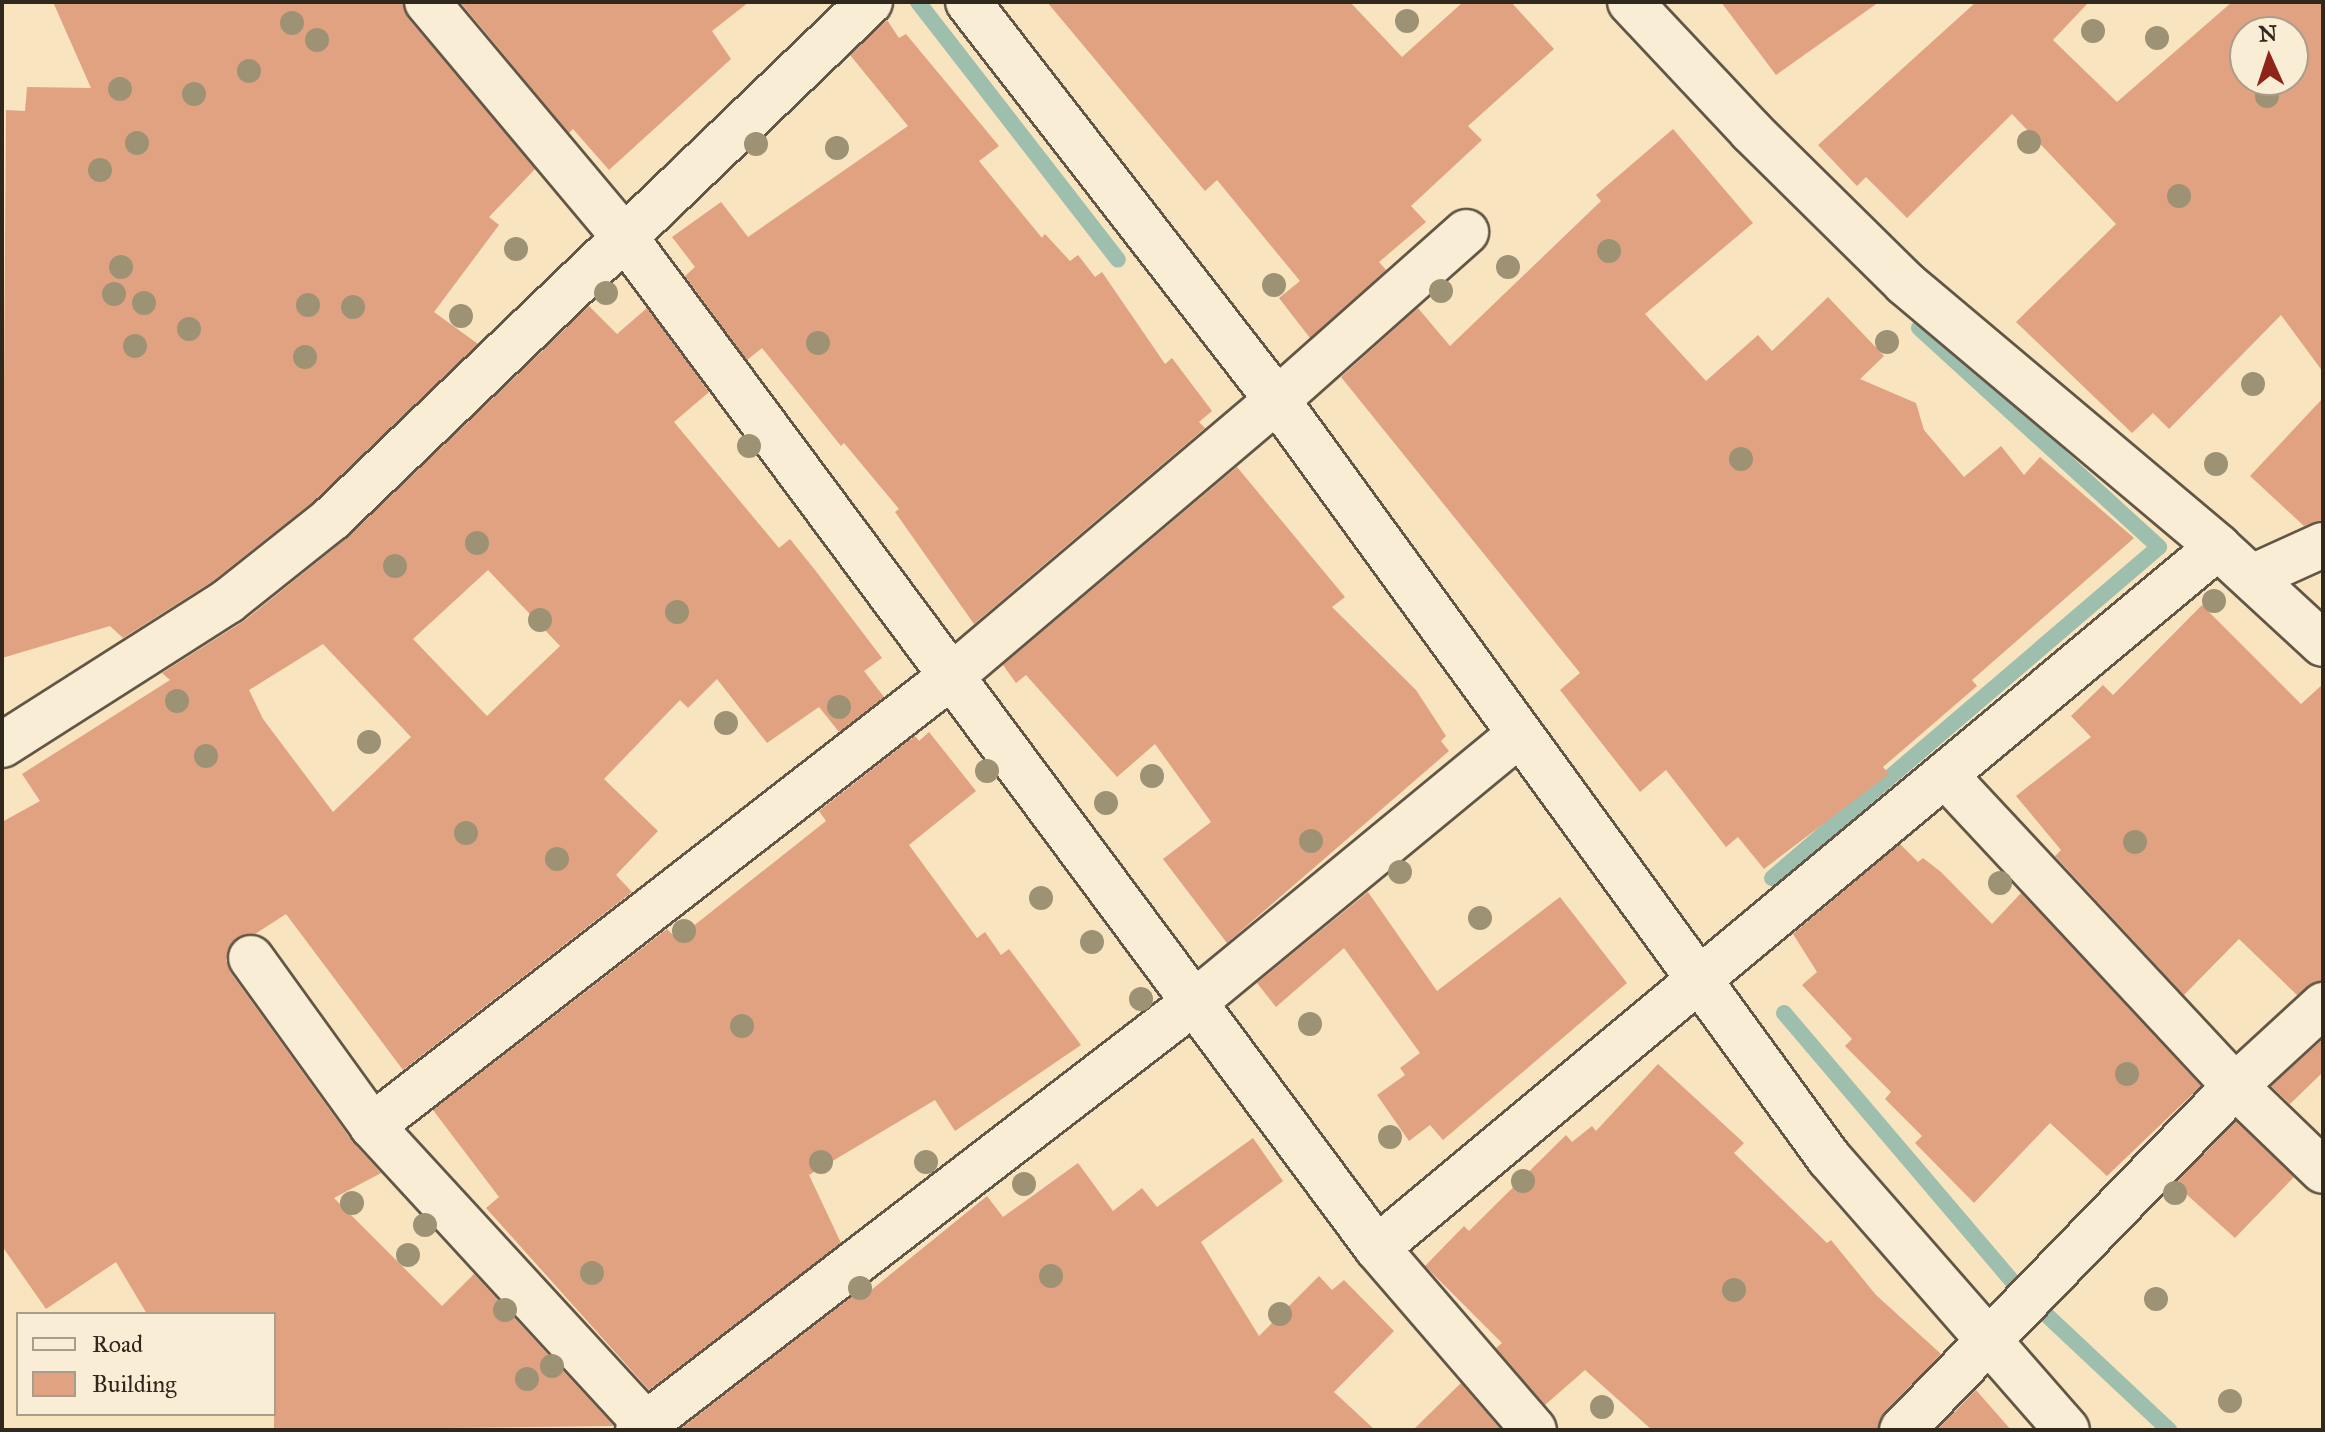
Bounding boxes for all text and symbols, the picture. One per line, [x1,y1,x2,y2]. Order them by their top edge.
north arrow [2229,16,2309,96]
text: N [2258,20,2278,48]
legend [16,1312,276,1416]
text: Road [92,1329,143,1359]
text: Building [92,1369,177,1399]

